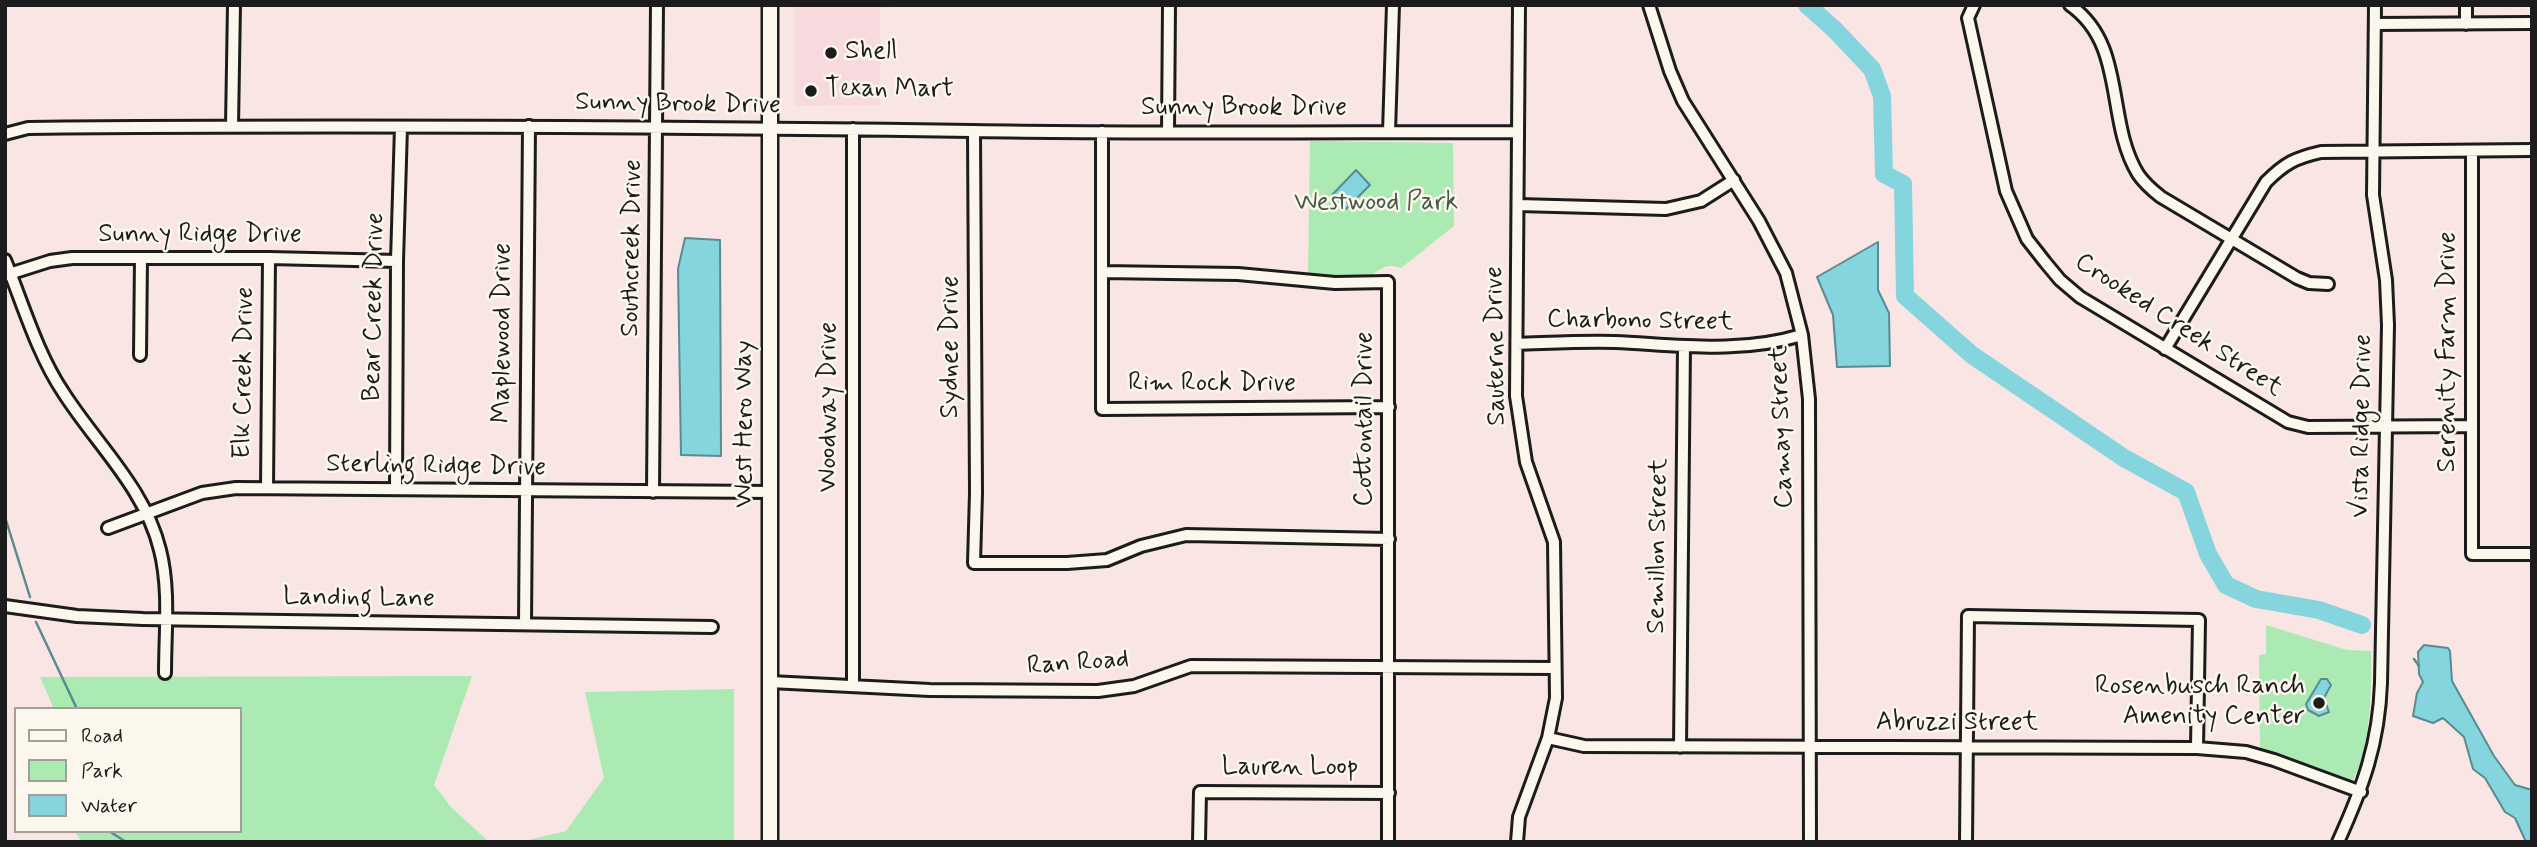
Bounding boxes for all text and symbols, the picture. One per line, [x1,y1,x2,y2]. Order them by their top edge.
place label: Shell [845,37,897,69]
marker: Shell [823,45,839,61]
place label: Texan Mart [825,75,954,107]
marker: Texan Mart [803,83,819,99]
street label: Sunny Brook Drive [575,88,781,122]
street label: Sunny Brook Drive [1141,93,1347,125]
street label: Southcreek Drive [616,159,650,337]
park label: Westwood Park [1294,188,1458,220]
street label: Bear Creek Drive [358,212,392,402]
street label: Sunny Ridge Drive [98,220,302,252]
street label: Serenity Farm Drive [2433,232,2465,472]
street label: Maplewood Drive [488,243,520,423]
street label: Crooked Creek Street [2068,247,2288,405]
street label: Sauterne Drive [1480,266,1514,426]
street label: Sydnee Drive [936,275,968,419]
street label: Elk Creek Drive [228,286,262,460]
street label: Charbono Street [1547,305,1733,339]
street label: Woodway Drive [814,322,846,492]
street label: Cottontail Drive [1350,331,1382,507]
street label: Vista Ridge Drive [2346,334,2380,518]
street label: West Hero Way [730,340,762,508]
street label: Camay Street [1765,345,1801,509]
street label: Rim Rock Drive [1128,369,1296,401]
street label: Sterling Ridge Drive [326,449,546,485]
street label: Semillon Street [1642,458,1676,634]
street label: Landing Lane [283,582,435,616]
street label: Ran Road [1026,645,1130,683]
place label: Rosenbusch Ranch Amenity Center [2095,672,2305,734]
marker: Rosenbusch Ranch Amenity Center [2311,695,2327,711]
legend [14,707,242,833]
street label: Abruzzi Street [1876,708,2038,740]
text: Road [81,722,123,750]
street label: Lauren Loop [1222,753,1358,785]
text: Park [81,757,123,785]
text: Water [81,792,137,820]

